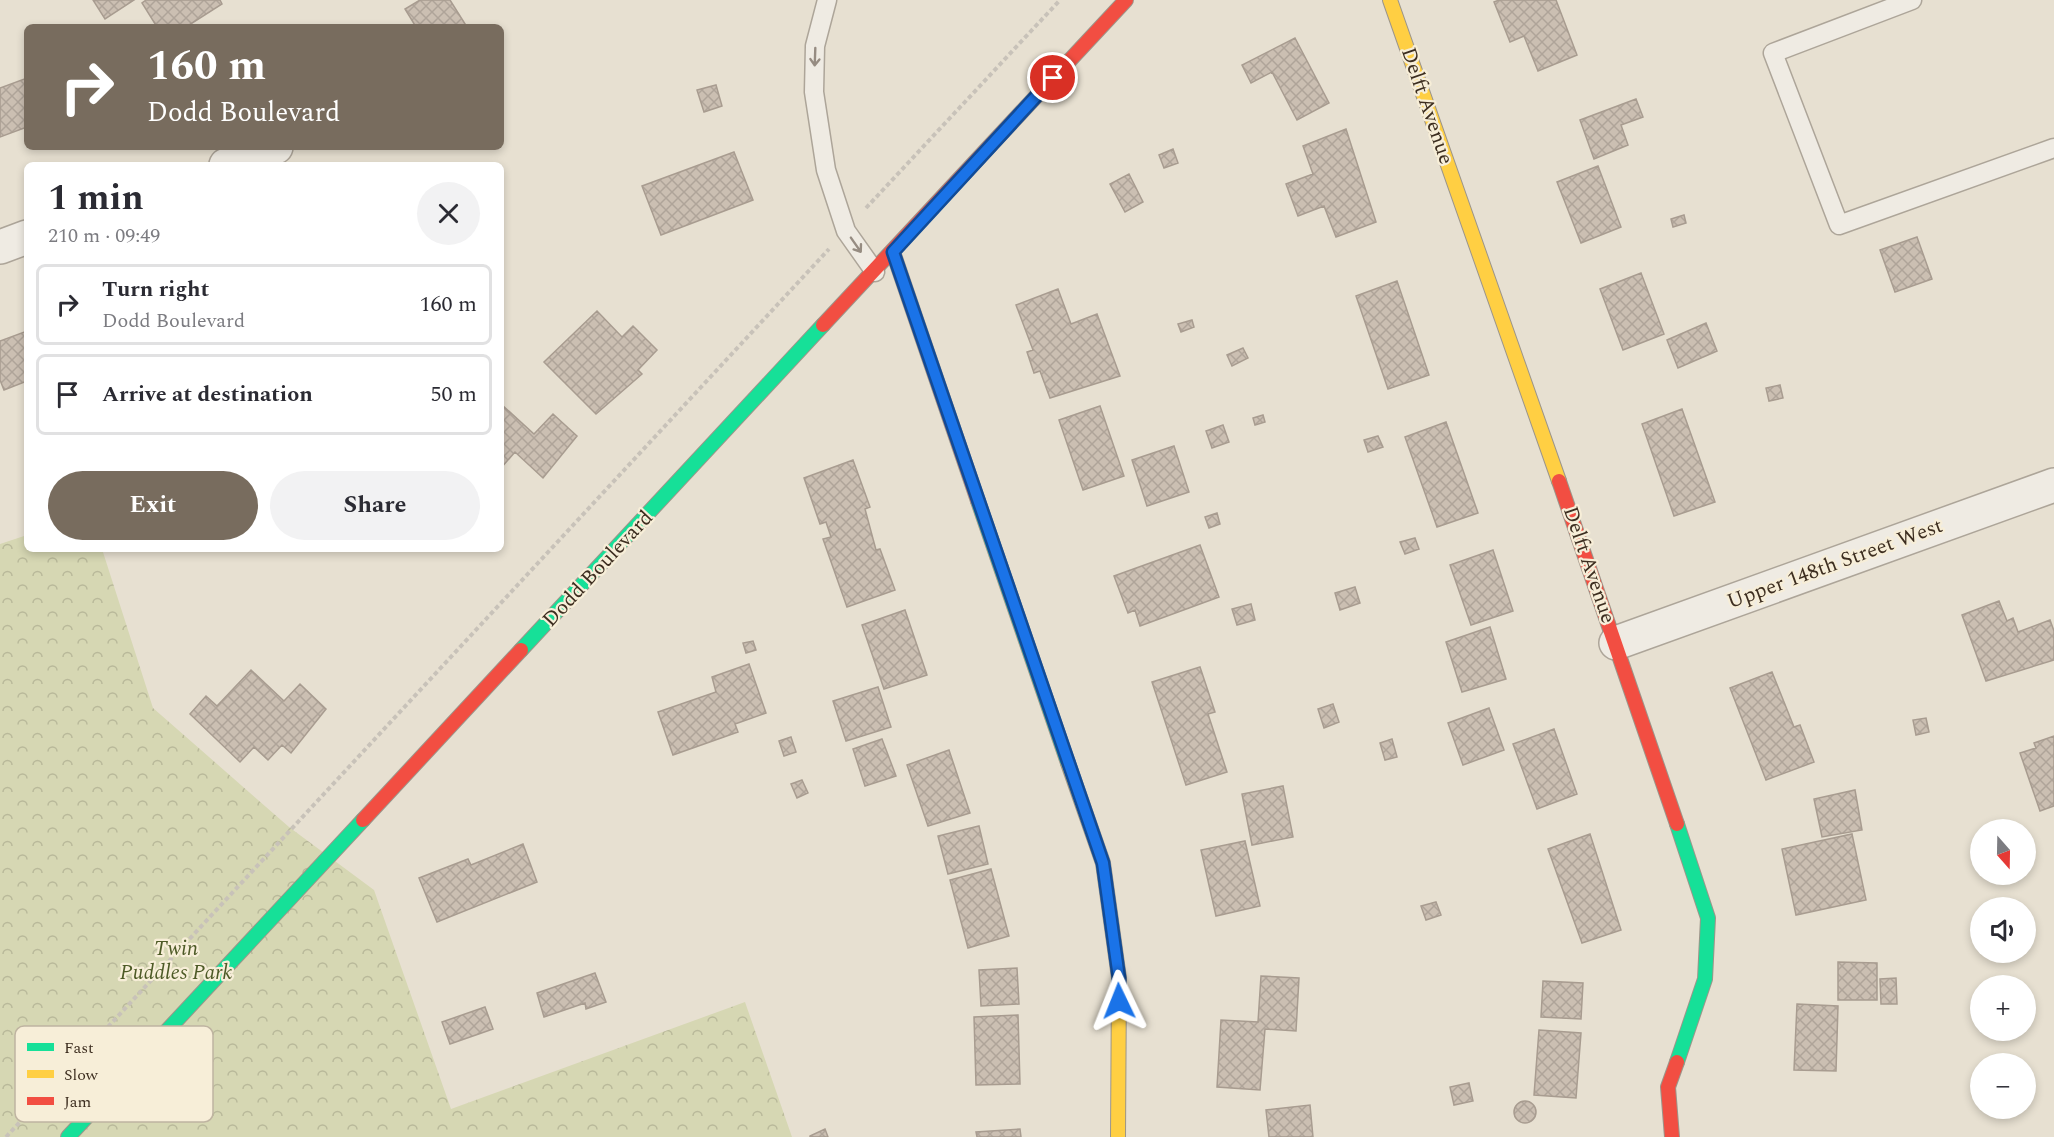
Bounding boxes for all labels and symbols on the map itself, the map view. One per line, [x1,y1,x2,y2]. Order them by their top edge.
street label: Delft Avenue [1392,43,1462,169]
one-way arrow [809,47,821,67]
pin [1027,52,1078,103]
one-way arrow [850,236,862,252]
street label: Delft Avenue [1554,502,1624,628]
street label: Dodd Boulevard [535,503,661,635]
street label: Upper 148th Street West [1723,510,1947,618]
north arrow [1970,819,2036,885]
park label: Twin Puddles Park [120,933,232,989]
position arrow [1087,969,1151,1033]
legend [15,1026,213,1122]
text: Fast [64,1036,94,1060]
text: Slow [64,1063,99,1087]
text: Jam [64,1090,92,1114]

